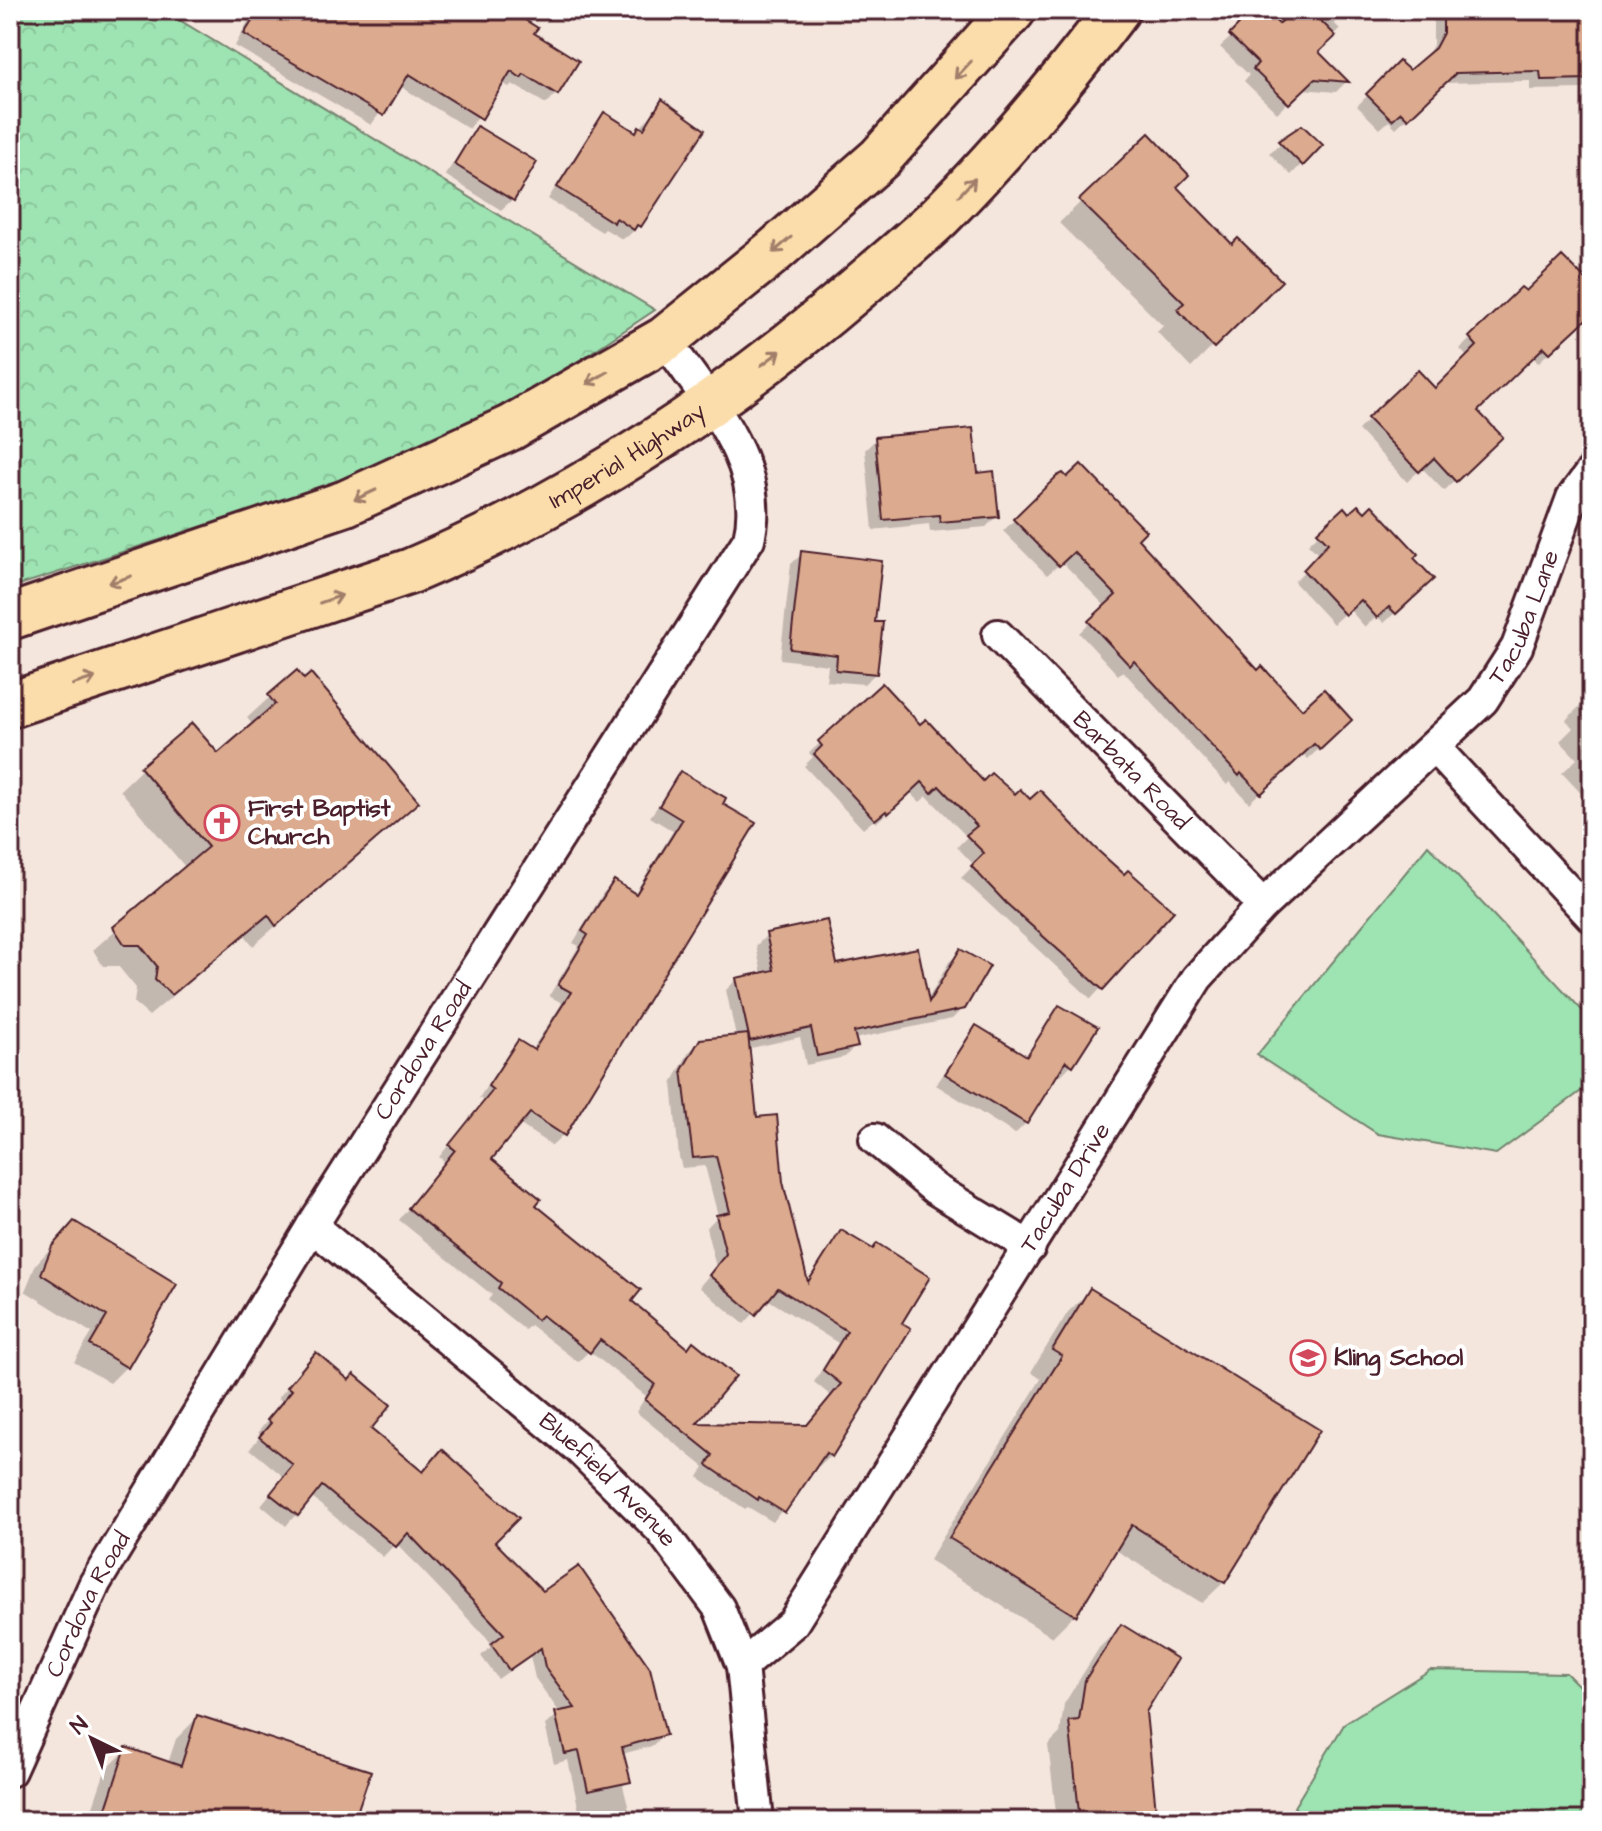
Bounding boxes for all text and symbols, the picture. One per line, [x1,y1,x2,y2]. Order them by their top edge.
one-way arrow [954,59,972,79]
one-way arrow [957,177,975,197]
one-way arrow [772,235,792,253]
one-way arrow [760,350,782,366]
one-way arrow [586,370,609,386]
street label: Imperial Highway [543,395,713,518]
one-way arrow [353,488,378,503]
street label: Tacuba Lane [1480,545,1568,691]
one-way arrow [108,574,133,589]
one-way arrow [318,590,343,605]
one-way arrow [71,673,97,688]
street label: Barbata Road [1065,703,1197,838]
place label: First Baptist Church [248,792,391,854]
church icon: First Baptist Church [203,804,241,842]
street label: Cordova Road [367,974,481,1127]
street label: Tacuba Drive [1012,1116,1119,1260]
school or university icon: Kling School [1289,1339,1327,1377]
place label: Kling School [1334,1341,1463,1376]
street label: Bluefield Avenue [531,1405,685,1554]
street label: Cordova Road [38,1525,139,1683]
north arrow [52,1699,132,1779]
text: N [64,1709,95,1742]

